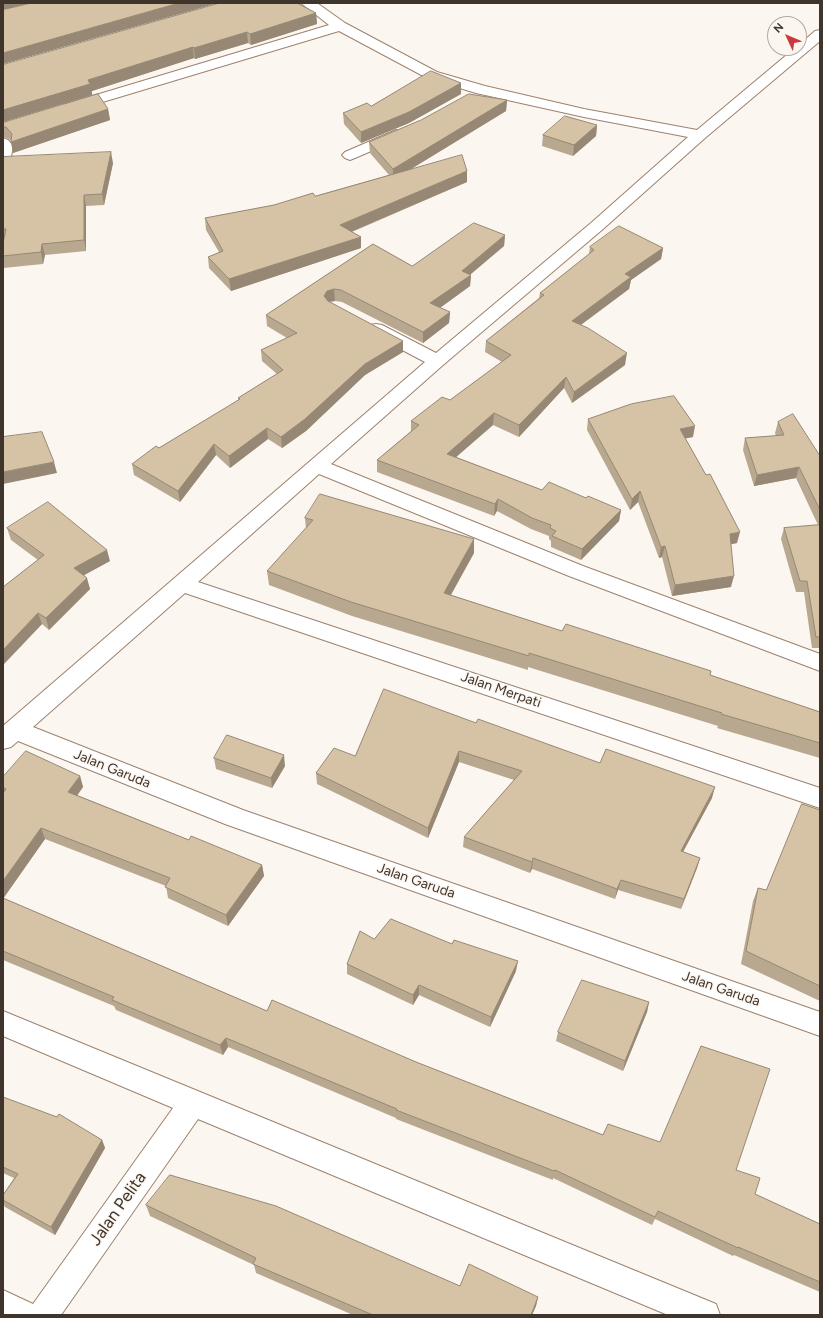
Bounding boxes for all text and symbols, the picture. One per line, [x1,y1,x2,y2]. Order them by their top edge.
north arrow [767,16,807,56]
text: N [771,20,786,36]
street label: Jalan Merpati [459,668,543,712]
street label: Jalan Garuda [71,746,153,792]
street label: Jalan Garuda [375,860,457,902]
street label: Jalan Garuda [680,968,762,1010]
street label: Jalan Pelita [85,1168,151,1250]

